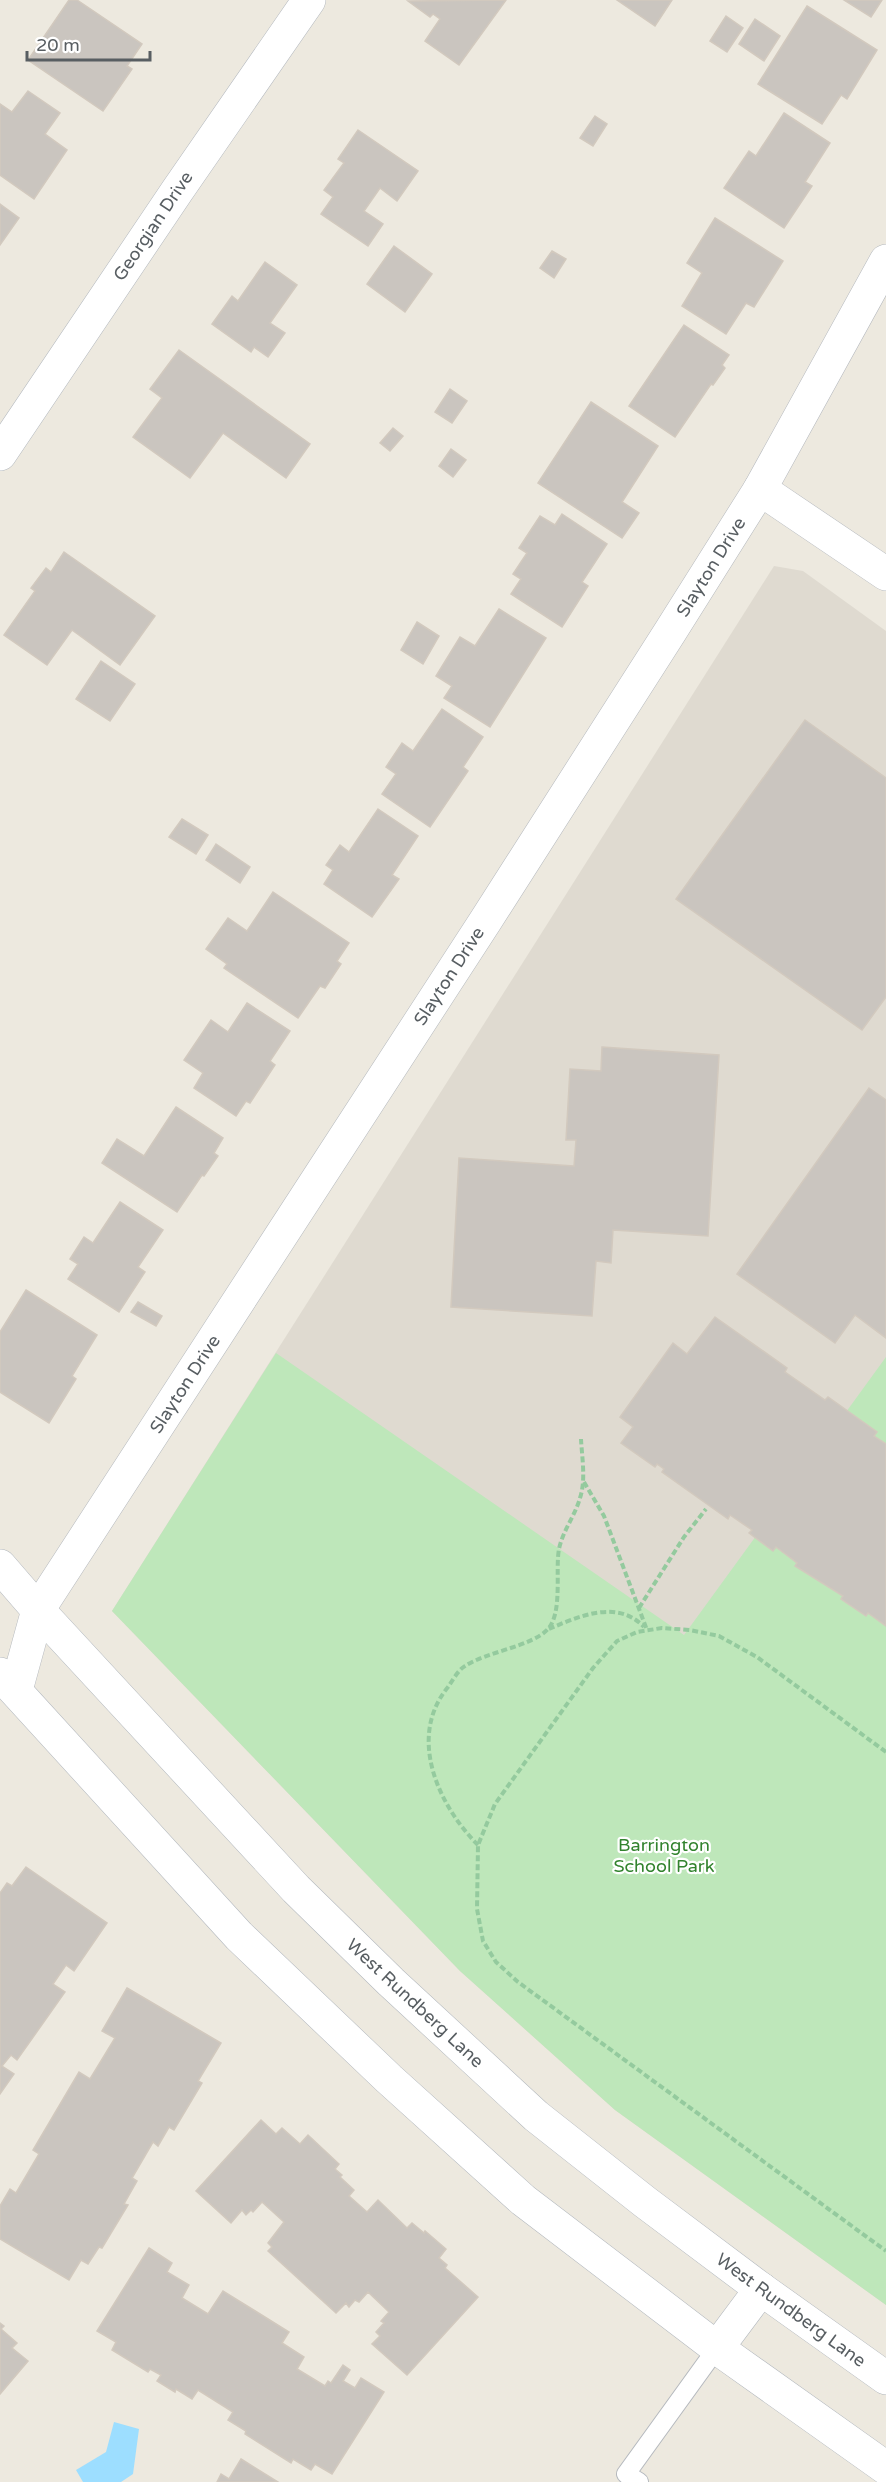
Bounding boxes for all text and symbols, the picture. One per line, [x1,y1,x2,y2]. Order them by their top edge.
scale bar [27,24,150,62]
text: 20 m [36,34,80,56]
street label: Georgian Drive [108,167,198,285]
street label: Slayton Drive [672,513,750,621]
street label: Slayton Drive [409,923,489,1029]
street label: Slayton Drive [145,1331,225,1437]
park label: Barrington School Park [613,1834,715,1877]
street label: West Rundberg Lane [342,1934,488,2072]
street label: West Rundberg Lane [712,2248,870,2372]

